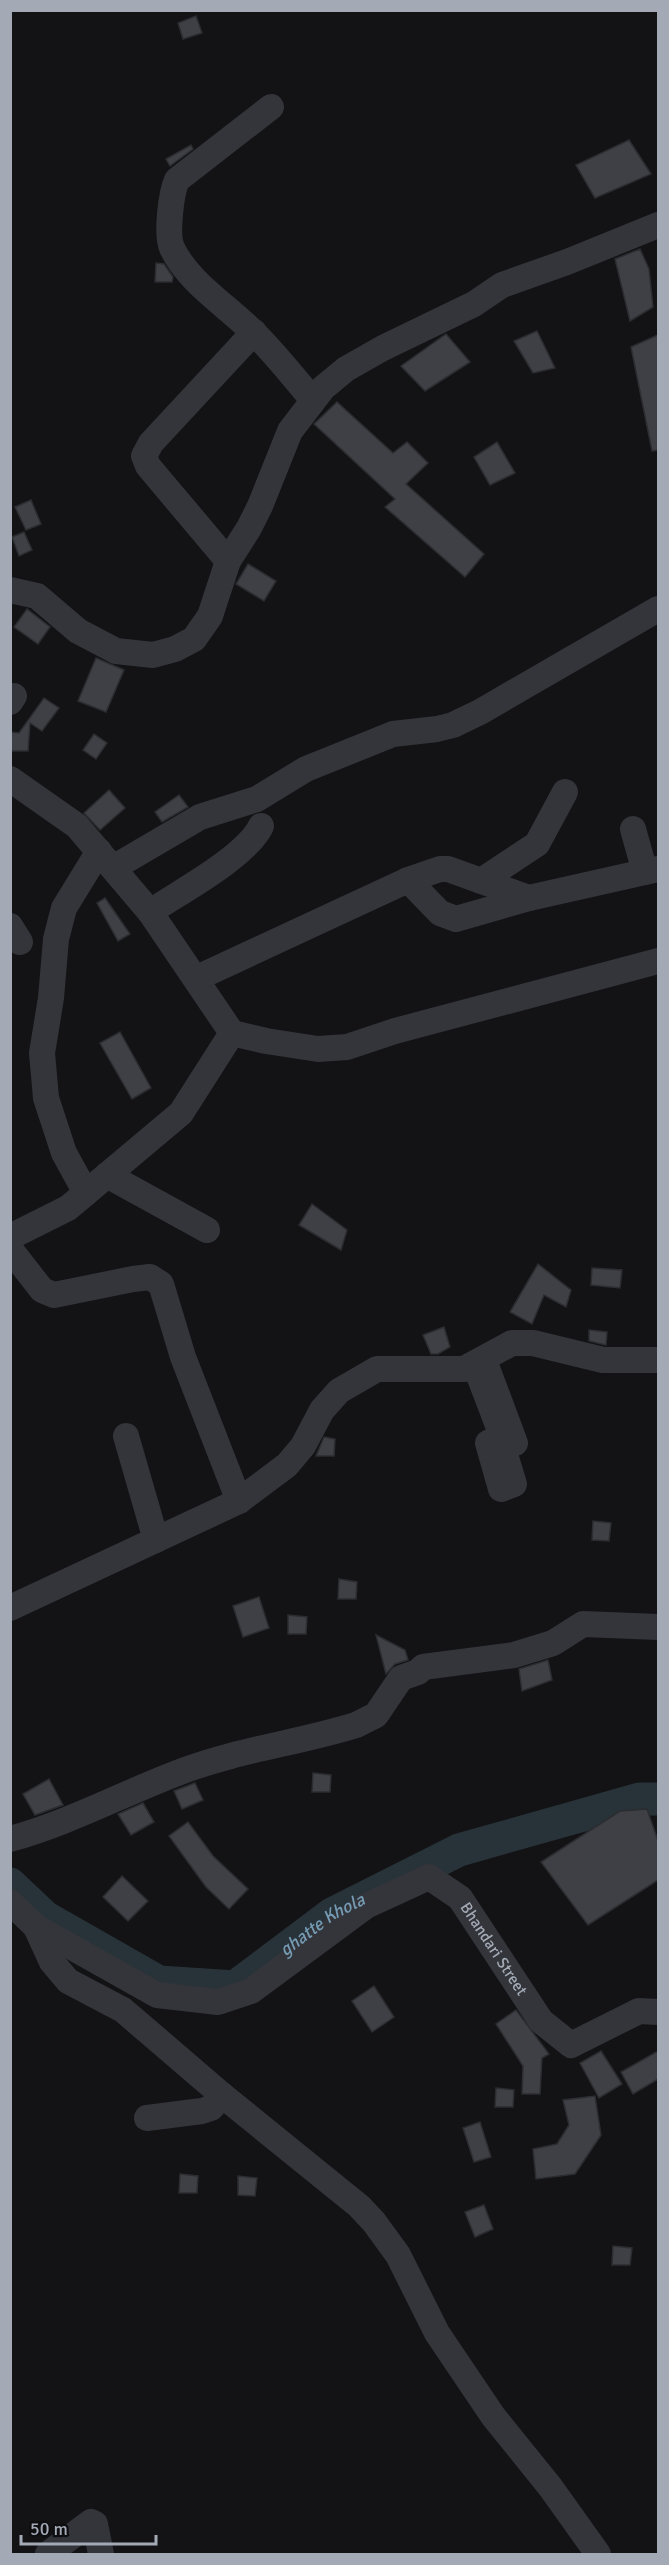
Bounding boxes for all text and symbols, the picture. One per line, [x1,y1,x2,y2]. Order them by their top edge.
water label: ghatte Khola [275,1888,369,1961]
street label: Bhandari Street [456,1899,532,2000]
scale bar [21,2508,156,2546]
text: 50 m [30,2518,68,2540]

